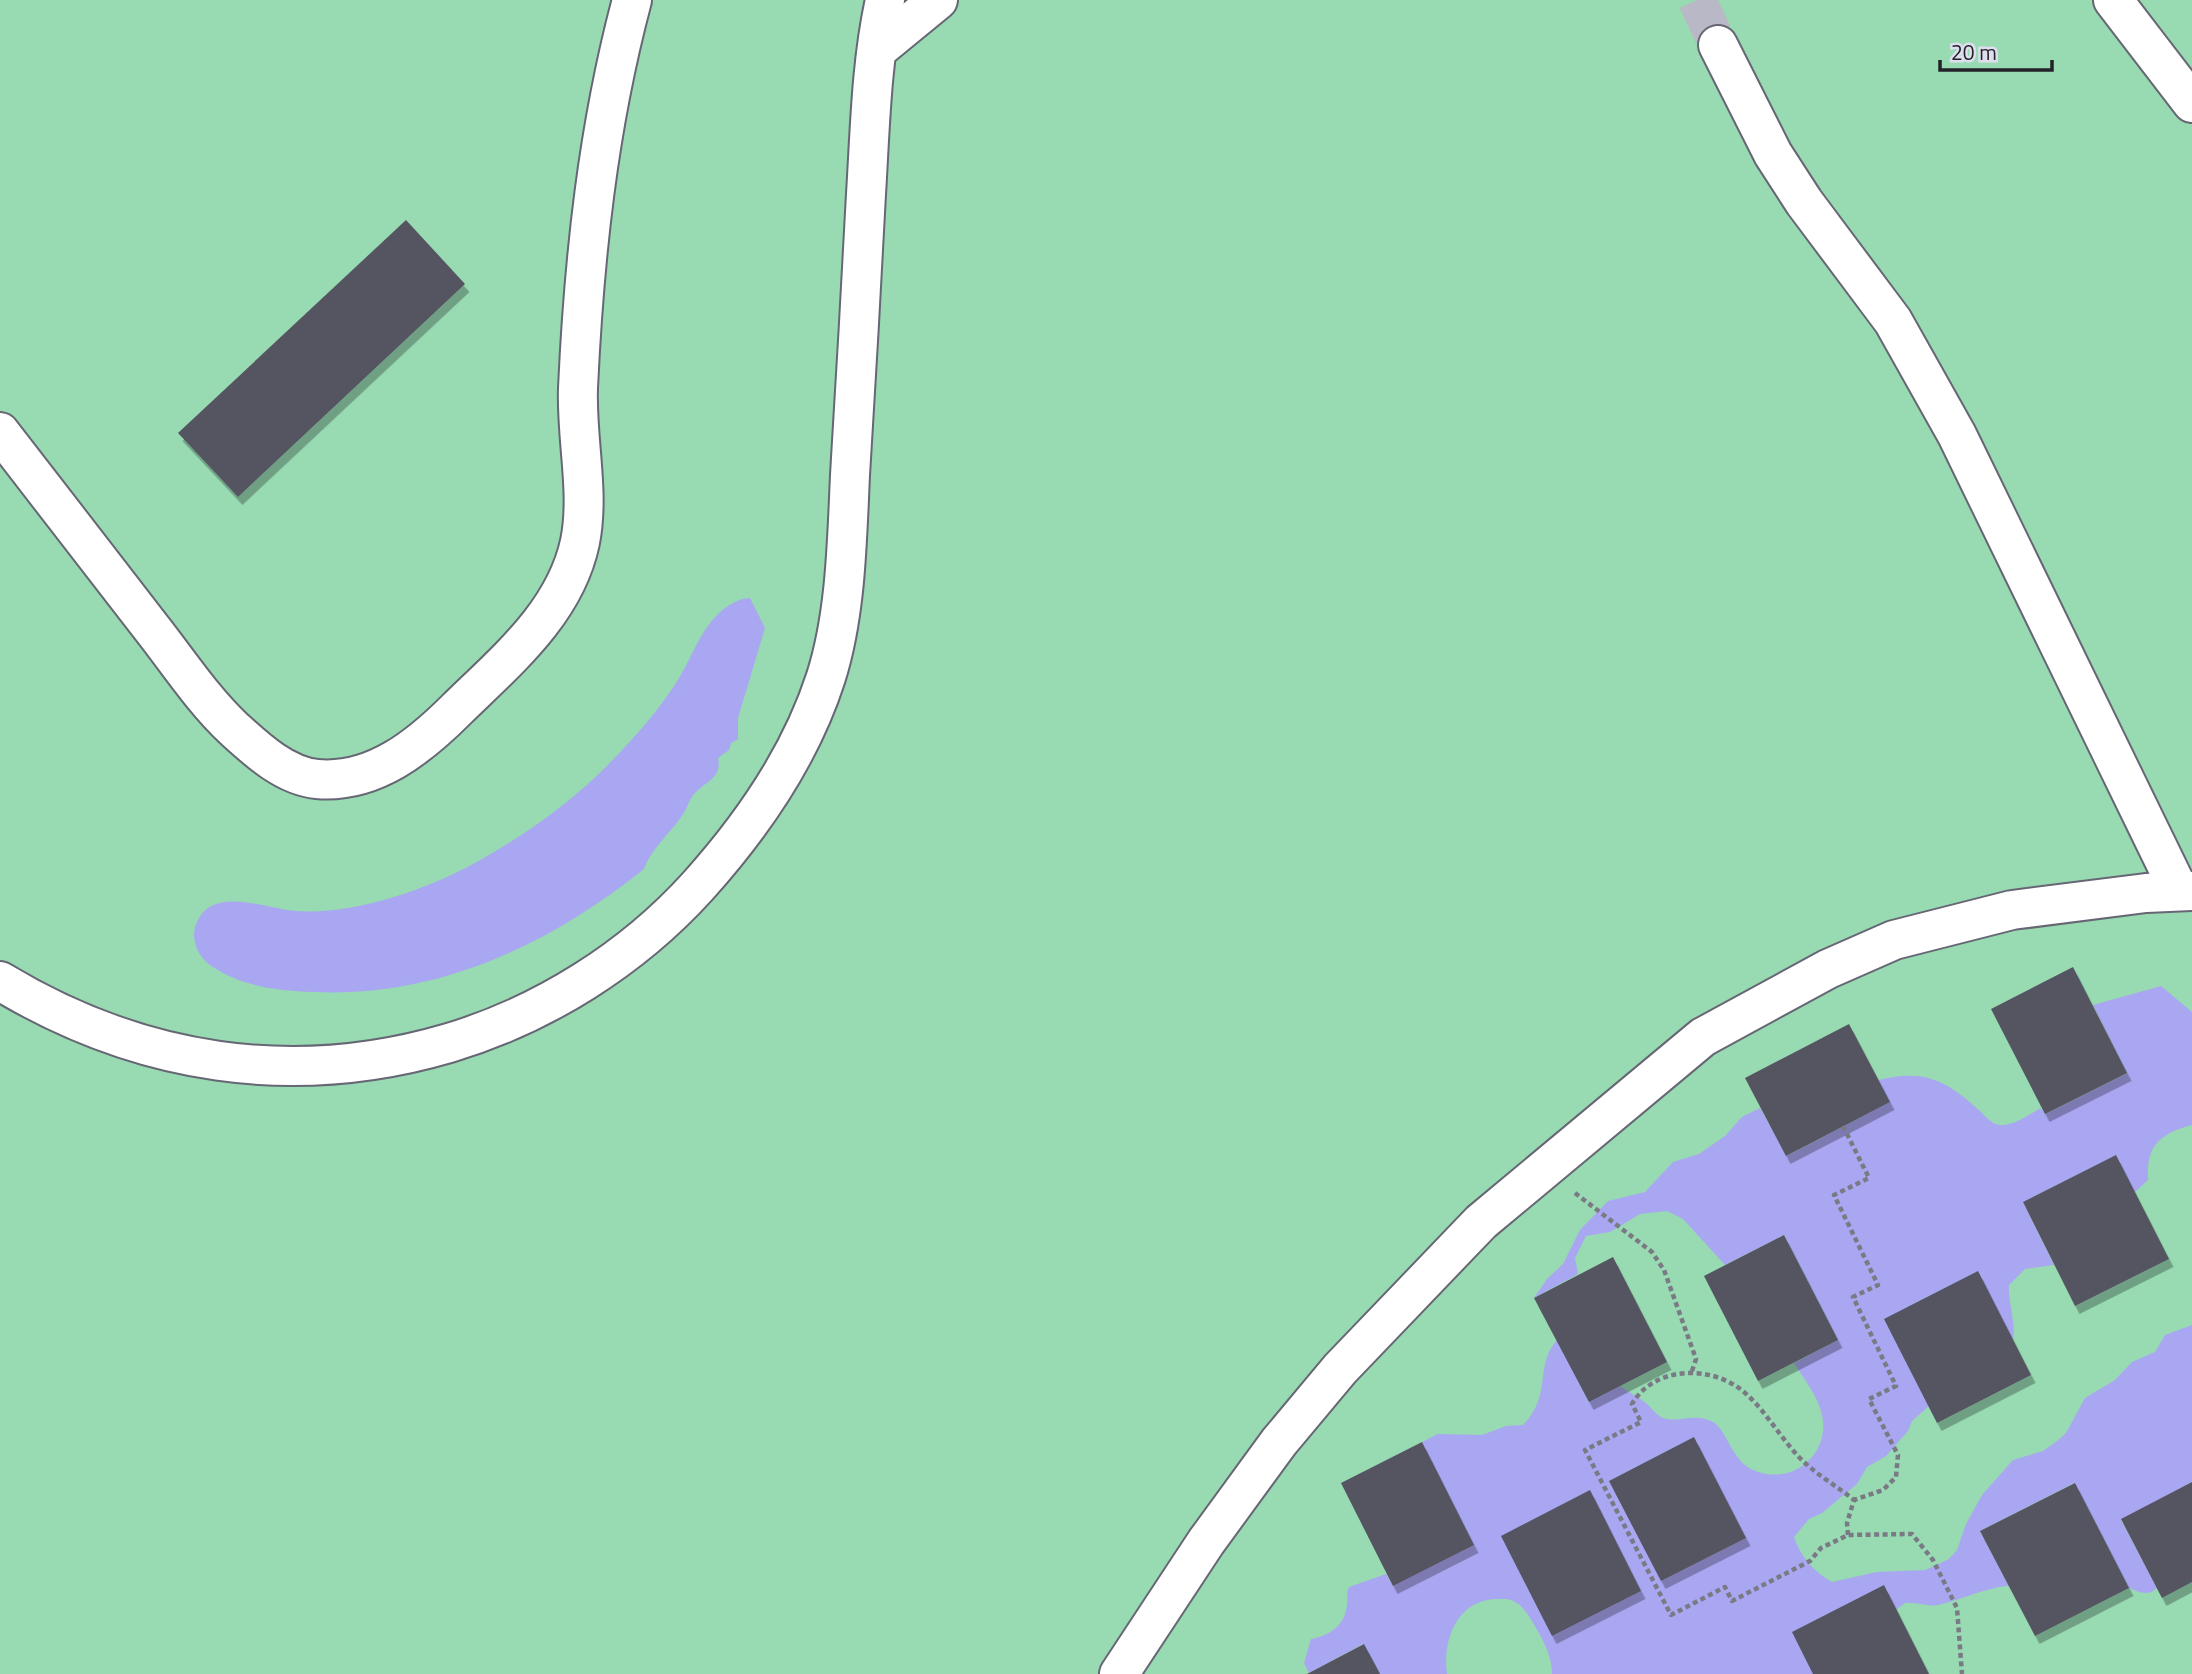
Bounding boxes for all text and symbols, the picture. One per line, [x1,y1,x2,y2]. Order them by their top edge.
scale bar [1940,28,2052,72]
text: 20 m [1951,36,1997,68]

